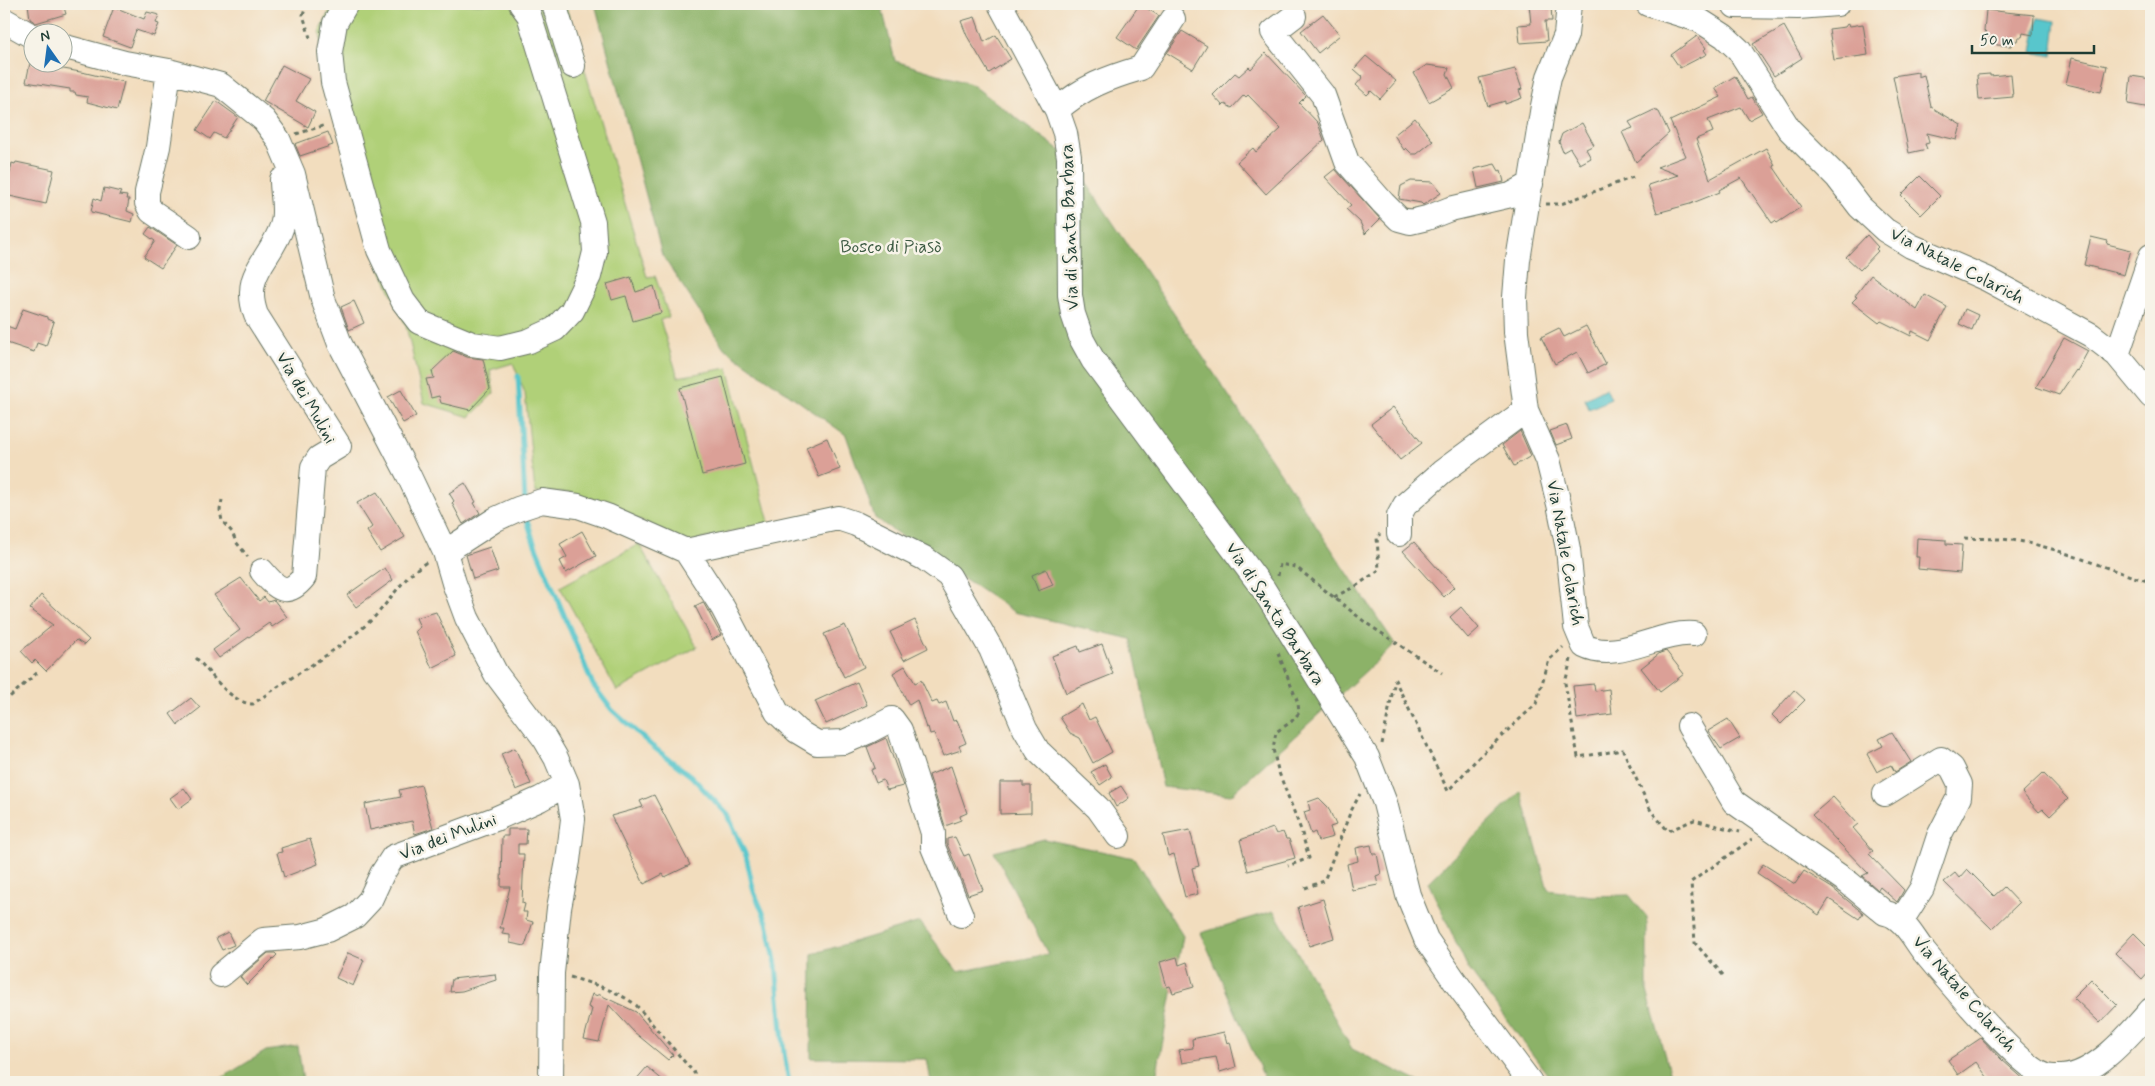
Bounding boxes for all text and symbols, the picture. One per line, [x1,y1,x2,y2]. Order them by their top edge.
north arrow [22,22,72,72]
scale bar [1972,22,2095,54]
text: N [38,26,52,46]
text: 50 m [1980,31,2014,51]
street label: Via di Santa Barbara [1055,143,1085,311]
street label: Via Natale Colarich [1886,222,2028,310]
park label: Bosco di Piasò [840,235,942,259]
street label: Via dei Mulini [270,348,342,448]
street label: Via Natale Colarich [1540,478,1590,628]
street label: Via di Santa Barbara [1220,538,1330,690]
street label: Via dei Mulini [396,807,500,867]
street label: Via Natale Colarich [1907,931,2021,1057]

